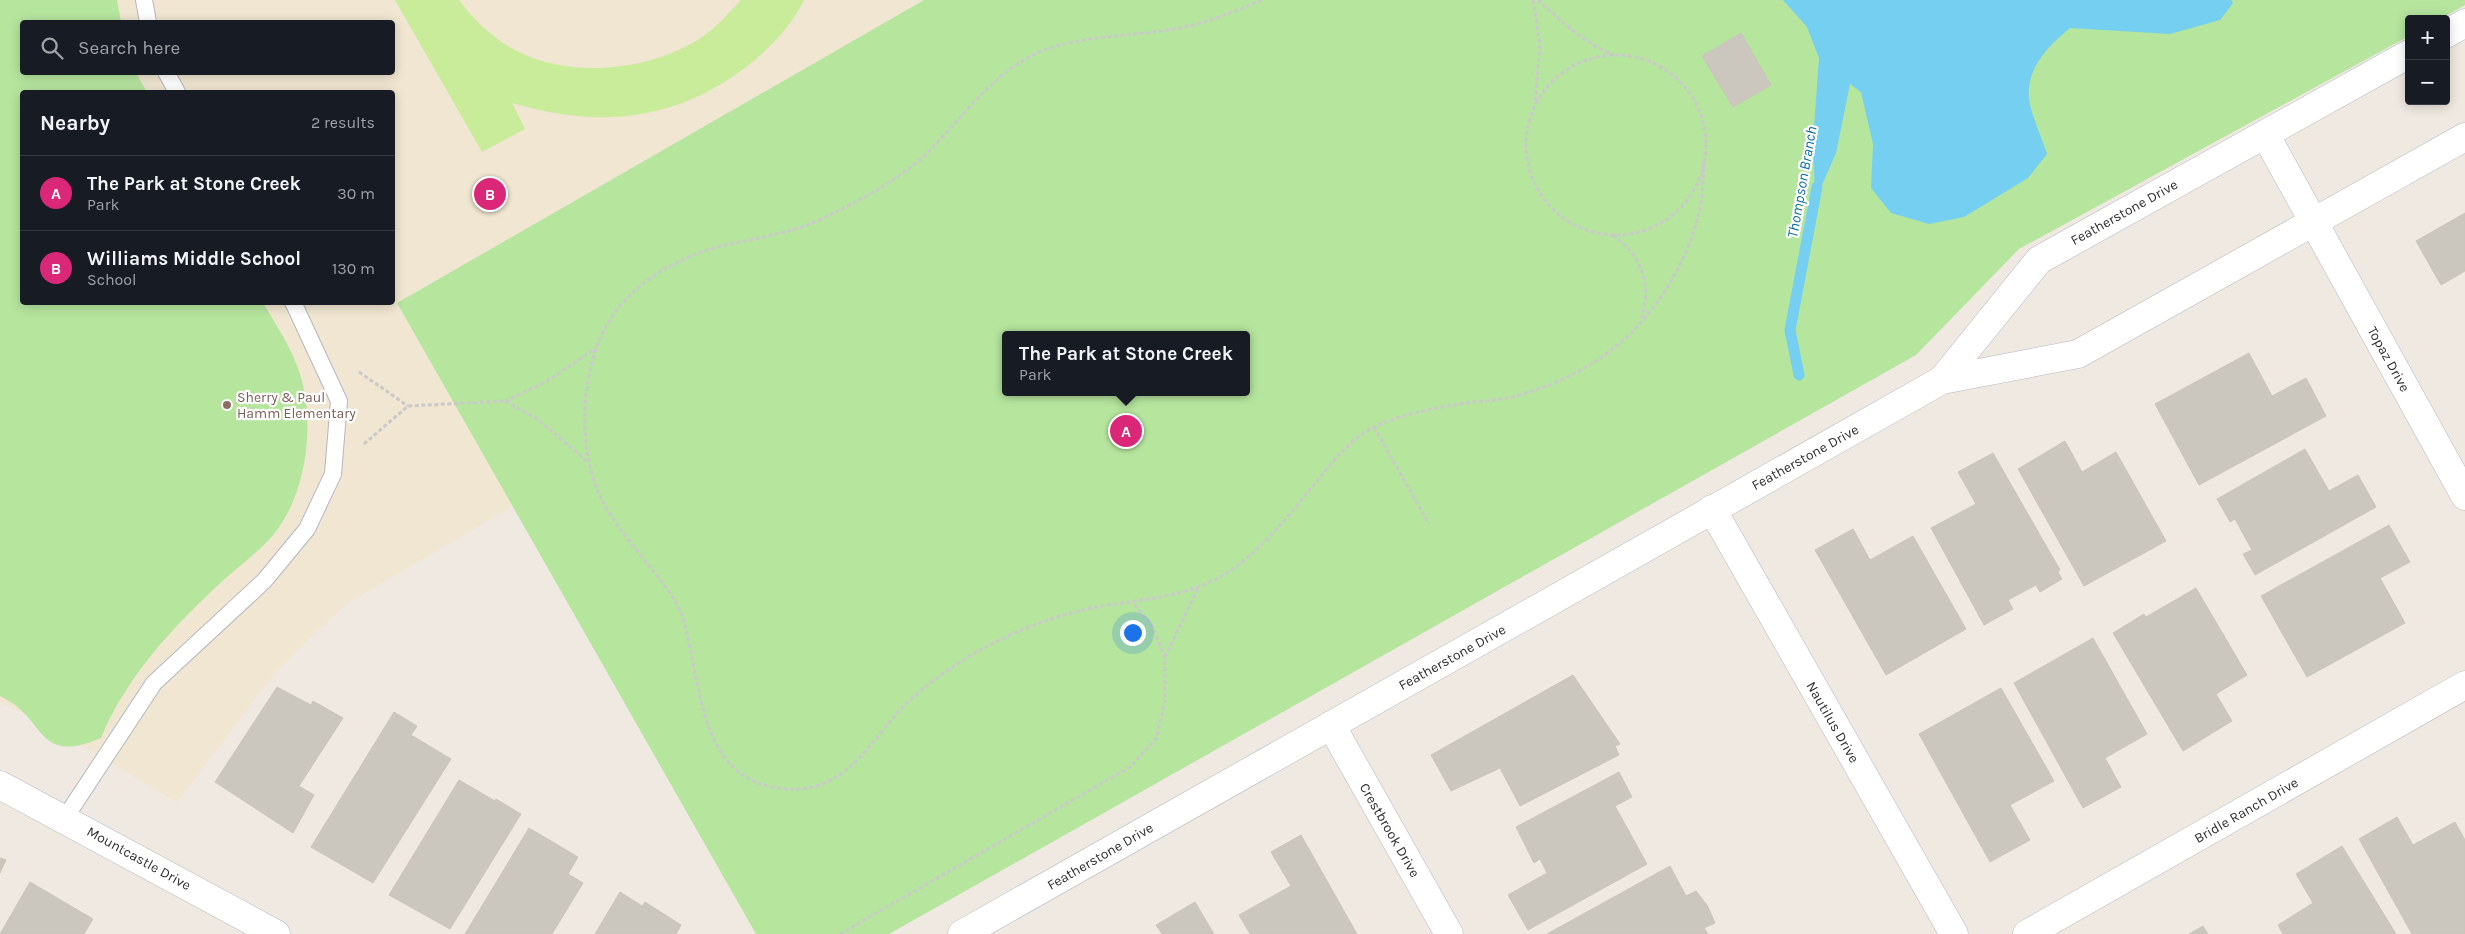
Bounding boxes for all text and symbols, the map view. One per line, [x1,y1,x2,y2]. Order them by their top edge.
map controls [2405,15,2450,105]
button: + [2405,15,2450,60]
search box [20,20,395,75]
icon: search [38,34,66,62]
text: Search here [78,37,180,59]
button: − [2405,60,2450,105]
text: Nearby [40,111,110,135]
text: 2 results [311,113,375,132]
water label: Thompson Branch [1783,125,1821,239]
text: The Park at Stone Creek [87,173,301,195]
pin: B [474,175,506,213]
street label: Featherstone Drive [2068,176,2181,249]
text: A [51,184,61,203]
text: 30 m [337,184,375,203]
text: Park [87,195,119,214]
text: Williams Middle School [87,248,301,270]
text: B [51,259,61,278]
text: 130 m [332,259,375,278]
text: School [87,270,137,289]
street label: Topaz Drive [2364,324,2413,395]
popup [1002,331,1250,396]
text: The Park at Stone Creek [1019,343,1233,365]
text: Park [1019,365,1052,384]
place label: Sherry & Paul Hamm Elementary [237,389,356,422]
marker: Sherry & Paul Hamm Elementary [221,399,233,411]
pin: A [1110,412,1142,450]
street label: Featherstone Drive [1749,421,1862,494]
your location [1120,620,1146,646]
street label: Featherstone Drive [1396,621,1509,694]
street label: Nautilus Drive [1802,679,1863,766]
street label: Bridle Ranch Drive [2191,774,2301,847]
street label: Crestbrook Drive [1356,780,1423,880]
street label: Featherstone Drive [1044,819,1156,894]
street label: Mountcastle Drive [84,823,194,894]

